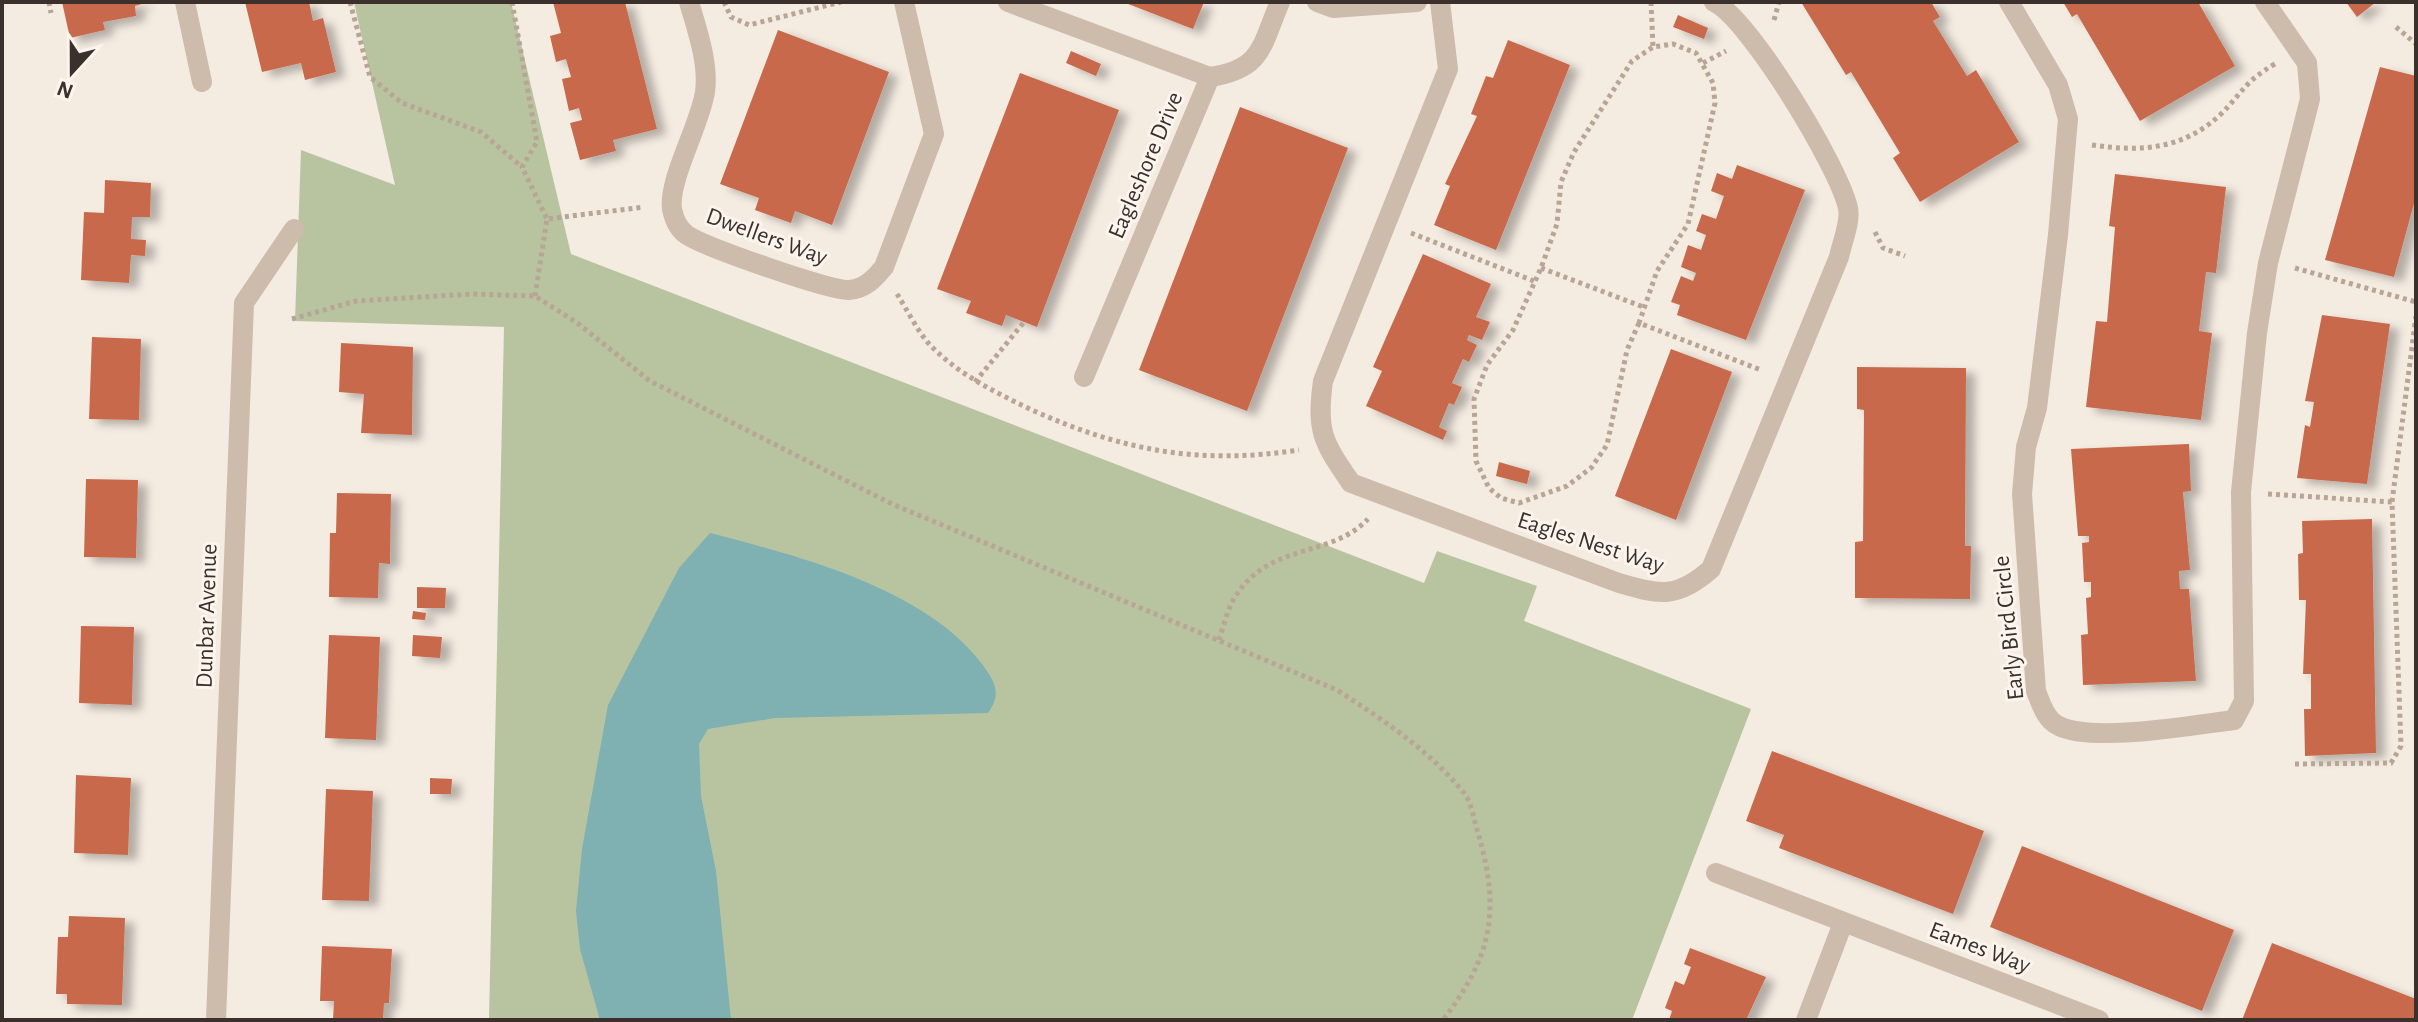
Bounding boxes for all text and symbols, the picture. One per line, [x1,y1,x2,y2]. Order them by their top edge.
north arrow [32,32,112,112]
text: N [54,77,76,103]
street label: Eagleshore Drive [1104,89,1188,242]
street label: Dwellers Way [703,204,830,270]
street label: Eagles Nest Way [1515,508,1667,578]
street label: Dunbar Avenue [192,543,222,689]
street label: Early Bird Circle [1989,555,2029,701]
street label: Eames Way [1926,918,2034,978]

